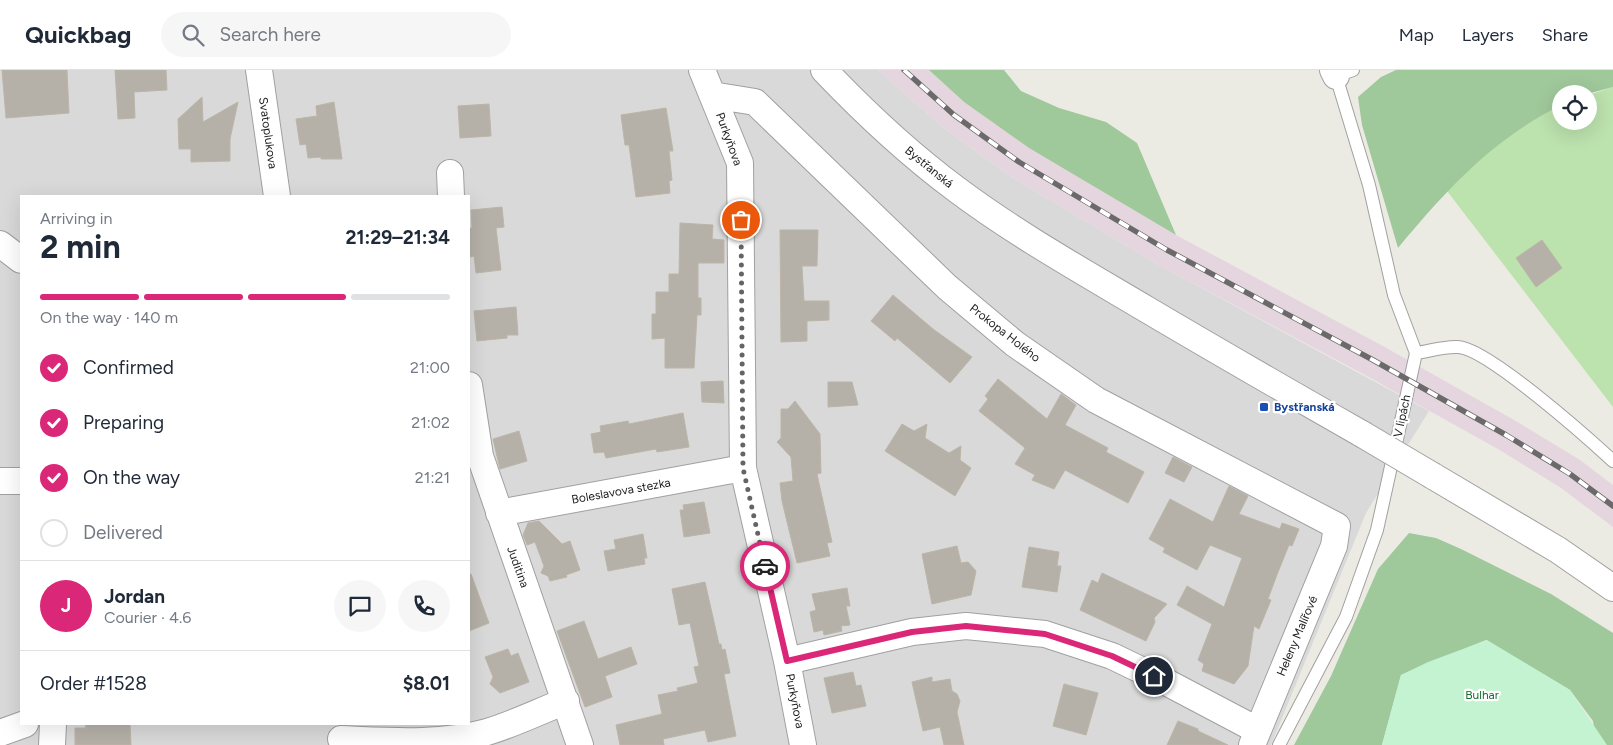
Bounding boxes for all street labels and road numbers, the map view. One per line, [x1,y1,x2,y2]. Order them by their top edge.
street label: Svatoplukova [256,96,280,170]
street label: Purkyňova [713,111,745,167]
street label: Bystřanská [902,143,956,191]
street label: Prokopa Holého [967,301,1043,365]
street label: V lipách [1391,393,1413,439]
street label: Boleslavova stezka [570,475,672,507]
street label: Juditina [504,544,532,590]
street label: Heleny Malířové [1274,593,1320,678]
street label: Purkyňova [783,672,807,730]

